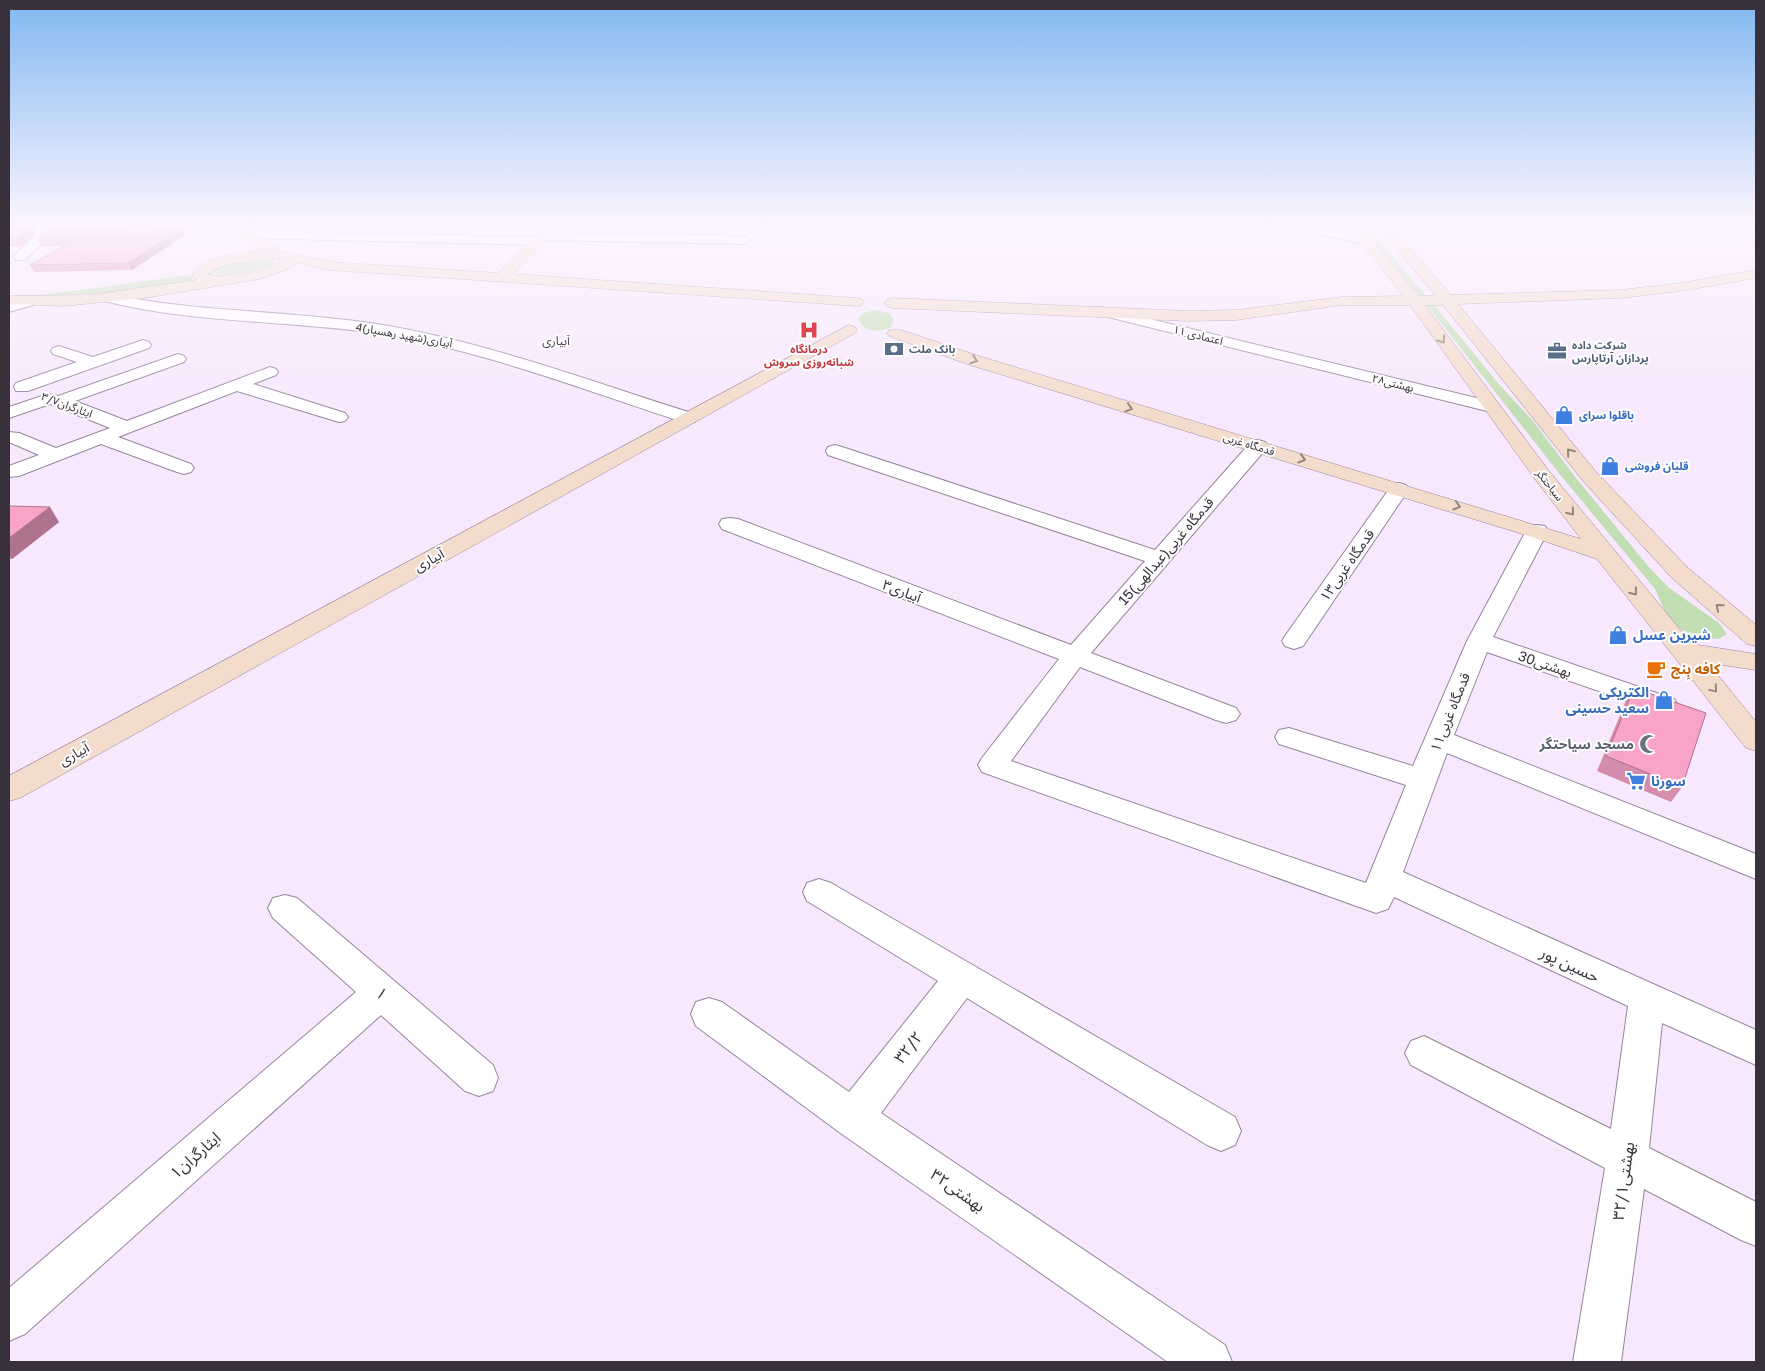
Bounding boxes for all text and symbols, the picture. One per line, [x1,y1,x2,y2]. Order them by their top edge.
hospital icon: درمانگاه شبانه‌روزی سروش [798,319,820,341]
street label: 4آبیاری(شهید رهسپار) [354,320,454,352]
street label: ۱۱ اعتمادی [1172,322,1224,348]
district label: آبیاری [542,333,570,348]
one-way arrow [1436,334,1445,343]
bank icon: بانک ملت [883,338,905,360]
place label: شرکت داده پردازان آرتاپارس [1572,338,1649,366]
office icon: شرکت داده پردازان آرتاپارس [1546,340,1568,362]
place label: درمانگاه شبانه‌روزی سروش [764,342,854,369]
place label: بانک ملت [909,342,955,356]
one-way arrow [969,354,978,364]
street label: ۲۸بهشتی [1371,371,1415,395]
street label: ایثارگران۳/۷ [39,389,95,421]
one-way arrow [1125,402,1133,412]
shop icon: باقلوا سرای [1553,404,1575,426]
place label: باقلوا سرای [1579,408,1634,422]
street label: قدمگاه غربی [1222,430,1277,459]
one-way arrow [1566,449,1575,458]
one-way arrow [1297,454,1305,464]
shop icon: قلیان فروشی [1599,455,1621,477]
place label: قلیان فروشی [1625,459,1689,473]
street label: سیاحتگر [1533,466,1567,504]
street label: 15قدمگاه غربی(عبدالهی) [1114,493,1218,609]
one-way arrow [1453,501,1461,511]
one-way arrow [1565,506,1573,515]
street label: قدمگاه غربی۱۳ [1316,526,1378,604]
street label: آبیاری [411,544,448,576]
street label: آبیاری۳ [880,575,925,607]
one-way arrow [1629,586,1637,595]
one-way arrow [1716,604,1725,612]
shop icon: شیرین عسل [1607,624,1629,646]
place label: شیرین عسل [1633,626,1711,644]
street label: 30بهشتی [1516,647,1574,682]
cafe icon: کافه بِنج [1645,658,1667,680]
place label: کافه بِنج [1671,660,1721,680]
street label: قدمگاه غربی۱۱ [1426,670,1474,754]
place label: الکتریکی سعید حسینی [1565,683,1649,716]
one-way arrow [1708,683,1716,692]
shop icon: الکتریکی سعید حسینی [1653,689,1675,711]
mosque icon: مسجد سیاحتگر [1638,733,1660,755]
place label: مسجد سیاحتگر [1539,735,1634,753]
street label: آبیاری [56,738,93,770]
supermarket icon: سورنا [1625,770,1647,792]
place label: سورنا [1651,772,1686,790]
street label: حسین پور [1536,941,1603,987]
street label: ۱ [372,982,392,1004]
street label: ۳۲/۲ [889,1027,927,1067]
street label: ایثارگران۱ [165,1127,225,1183]
street label: بهشتی۳۲/۱ [1608,1141,1638,1221]
street label: بهشتی۳۲ [927,1164,989,1216]

